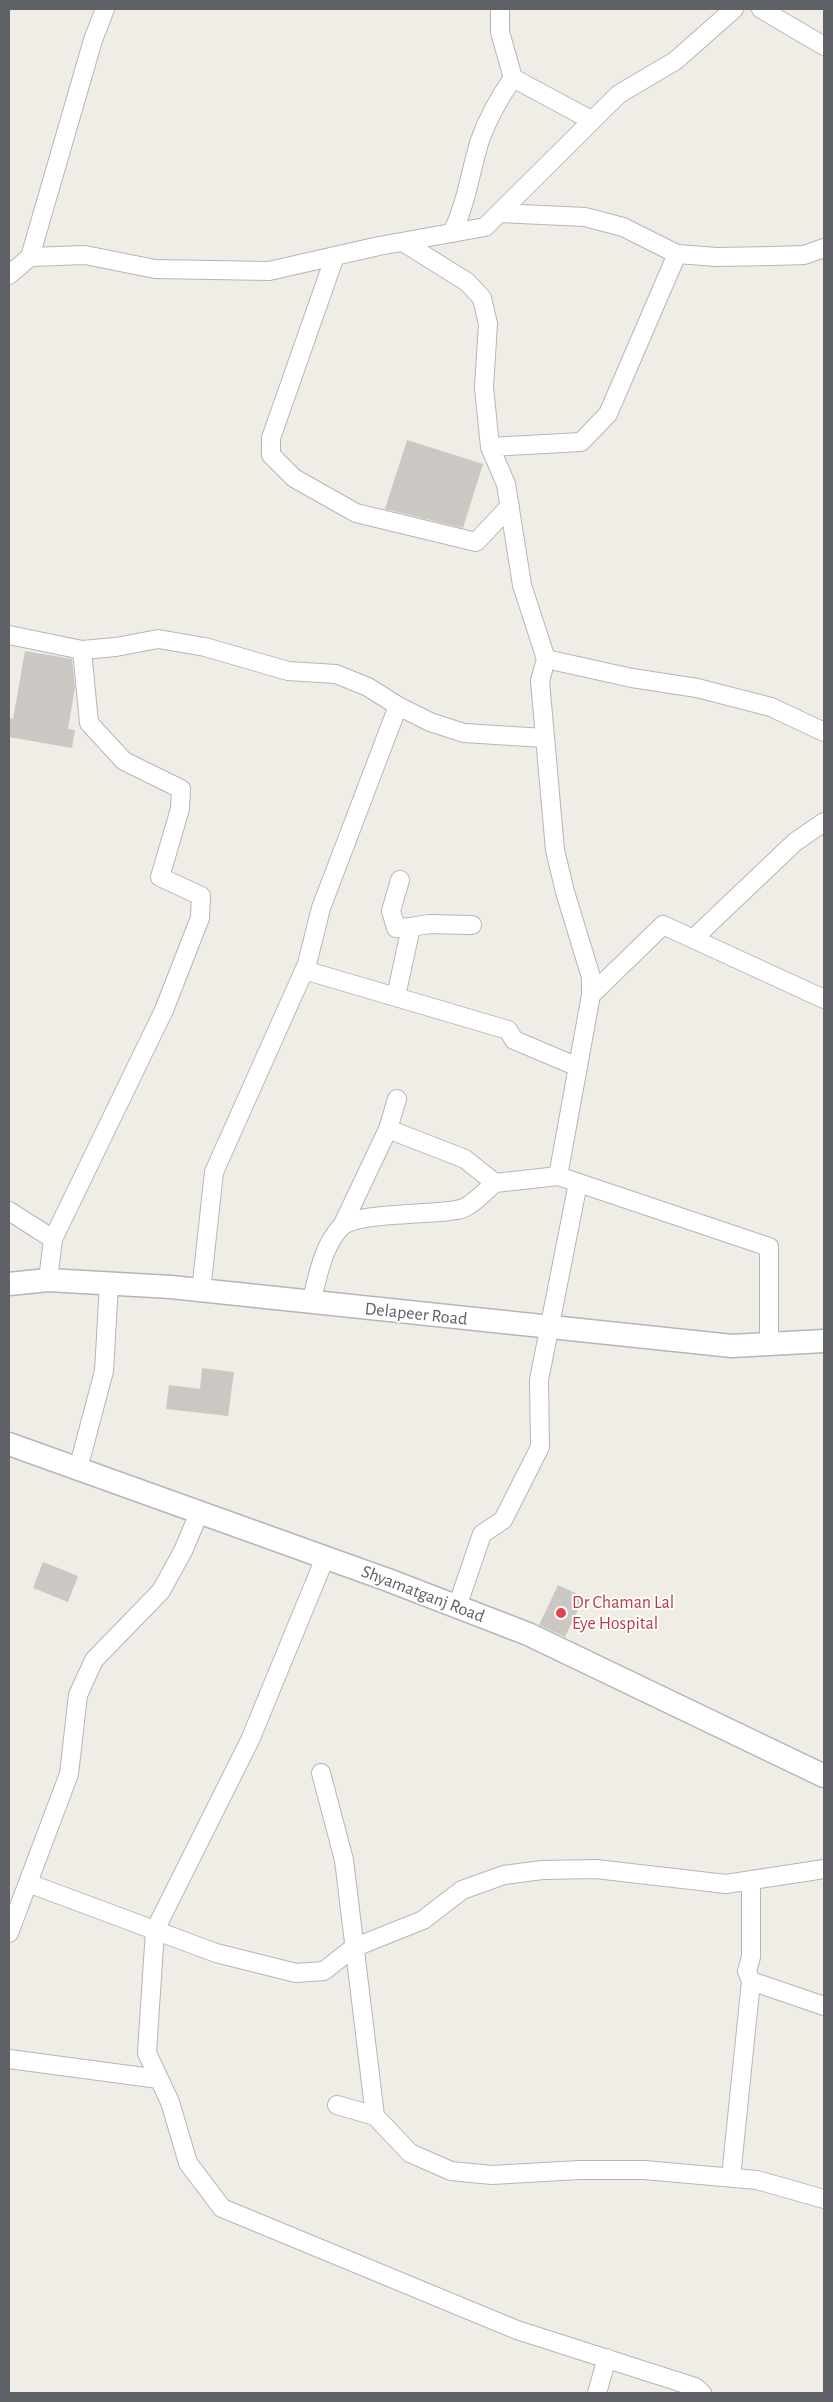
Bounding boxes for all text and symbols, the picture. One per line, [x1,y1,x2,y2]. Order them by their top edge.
street label: Delapeer Road [364,1298,468,1330]
street label: Shyamatganj Road [358,1561,488,1627]
place label: Dr Chaman Lal Eye Hospital [572,1592,674,1635]
marker: Dr Chaman Lal Eye Hospital [554,1606,568,1620]

